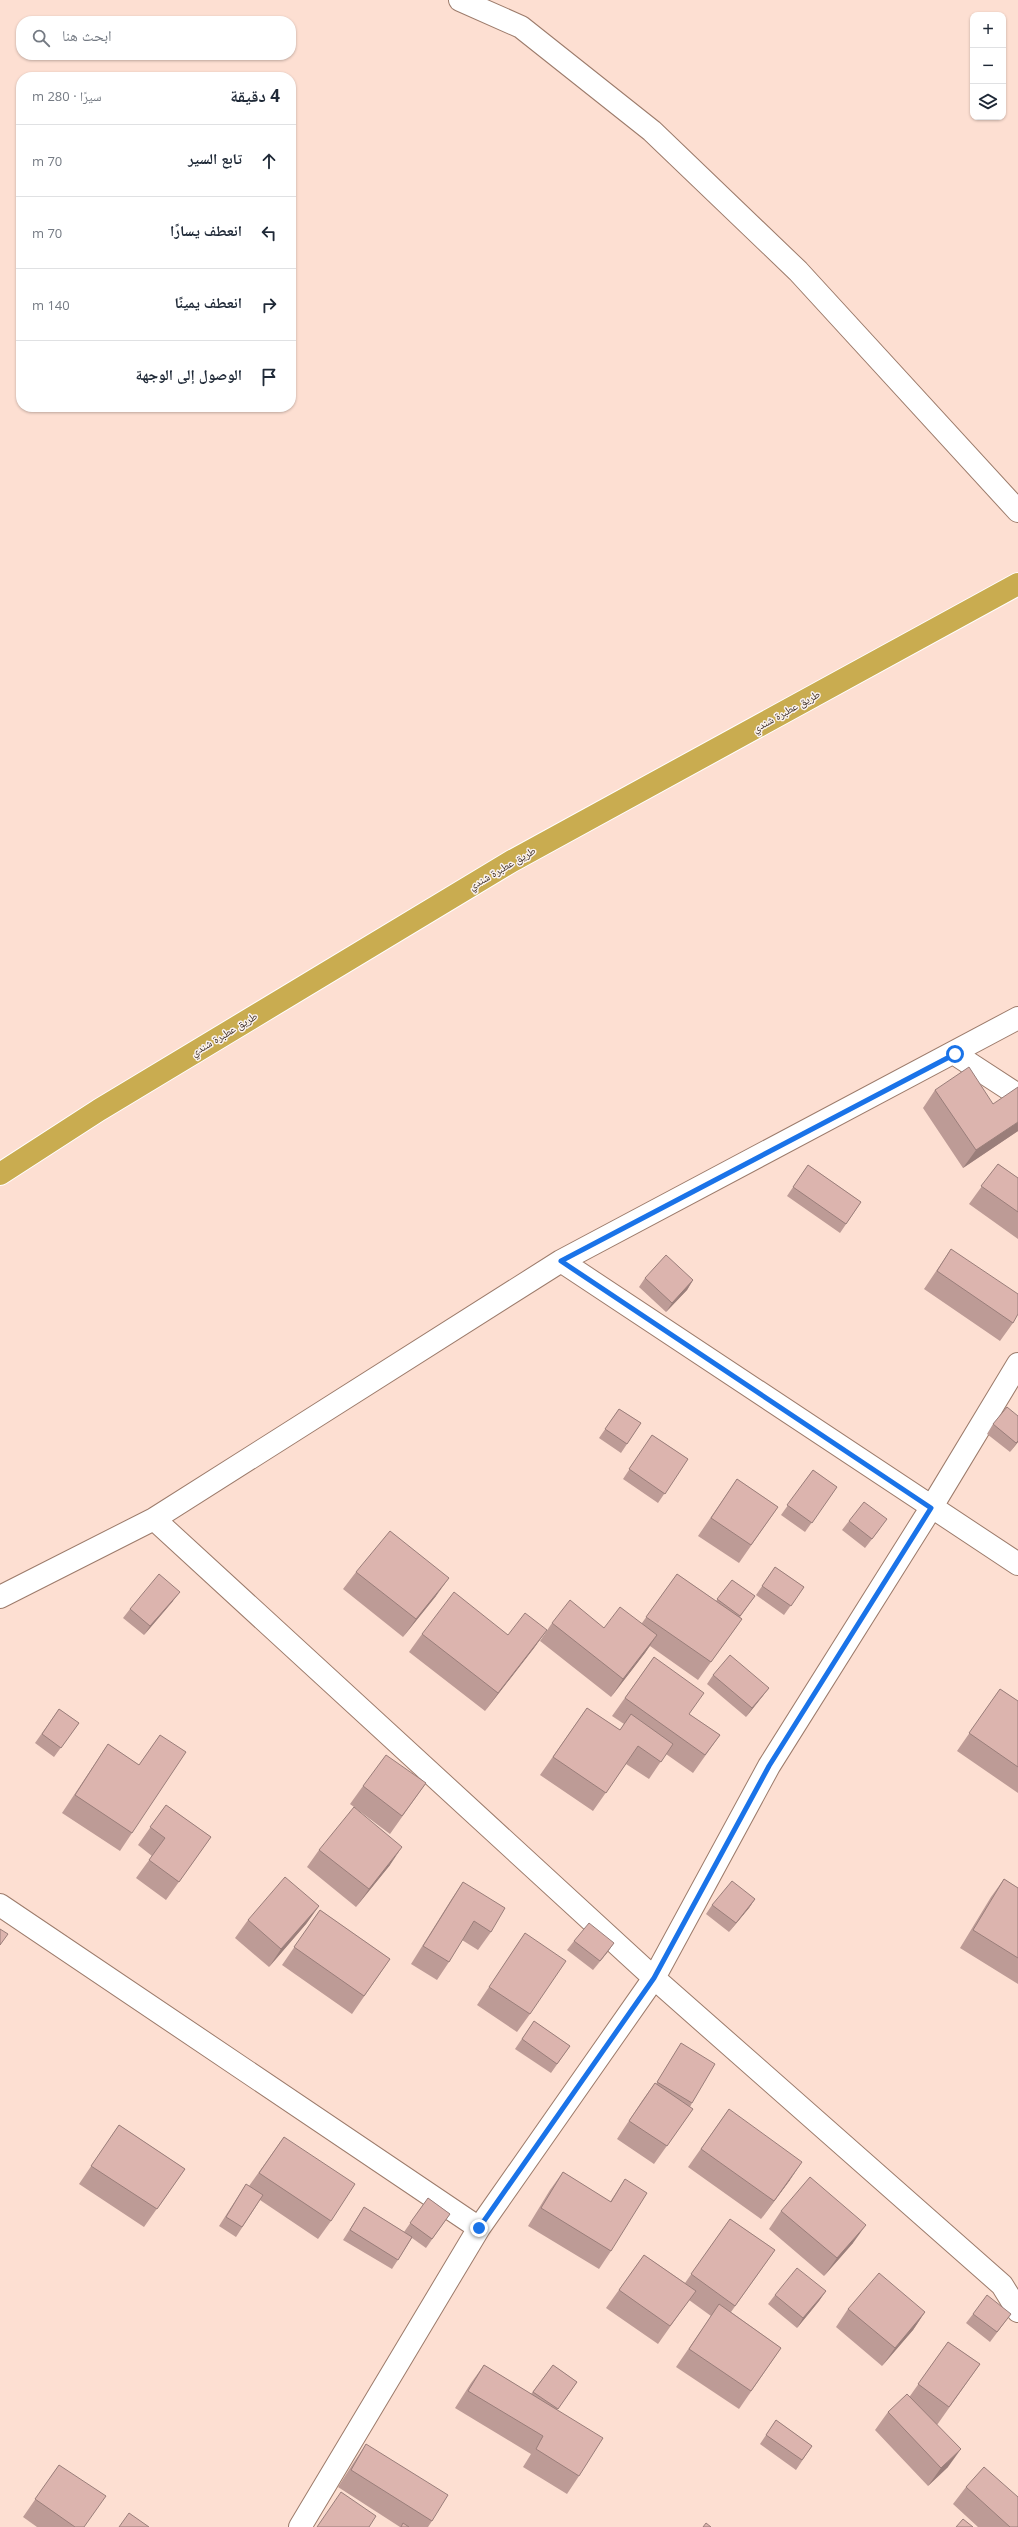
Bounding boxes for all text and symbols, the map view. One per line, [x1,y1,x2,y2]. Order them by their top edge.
map controls [970,12,1006,120]
button: + [970,12,1006,48]
search box [16,16,296,60]
text: ابحث هنا [62,25,112,45]
icon: search [30,27,52,49]
button: − [970,48,1006,84]
text: 4 دقيقة [230,84,280,107]
button: layers [970,84,1006,120]
text: سيرًا · 280 m [32,87,102,105]
text: تابع السير [188,148,242,168]
icon: ahead [258,150,280,172]
text: 70 m [32,152,62,170]
text: انعطف يسارًا [170,220,242,240]
icon: left [258,222,280,244]
text: 70 m [32,224,62,242]
text: انعطف يمينًا [174,292,242,312]
icon: right [258,294,280,316]
text: 140 m [32,296,70,314]
text: الوصول إلى الوجهة [136,364,242,384]
icon: arrive [258,366,280,388]
street label: طريق عطبرة شندي [749,686,823,737]
street label: طريق عطبرة شندي [465,842,539,894]
street label: طريق عطبرة شندي [188,1008,261,1061]
route start [946,1045,964,1063]
route end [470,2219,488,2237]

